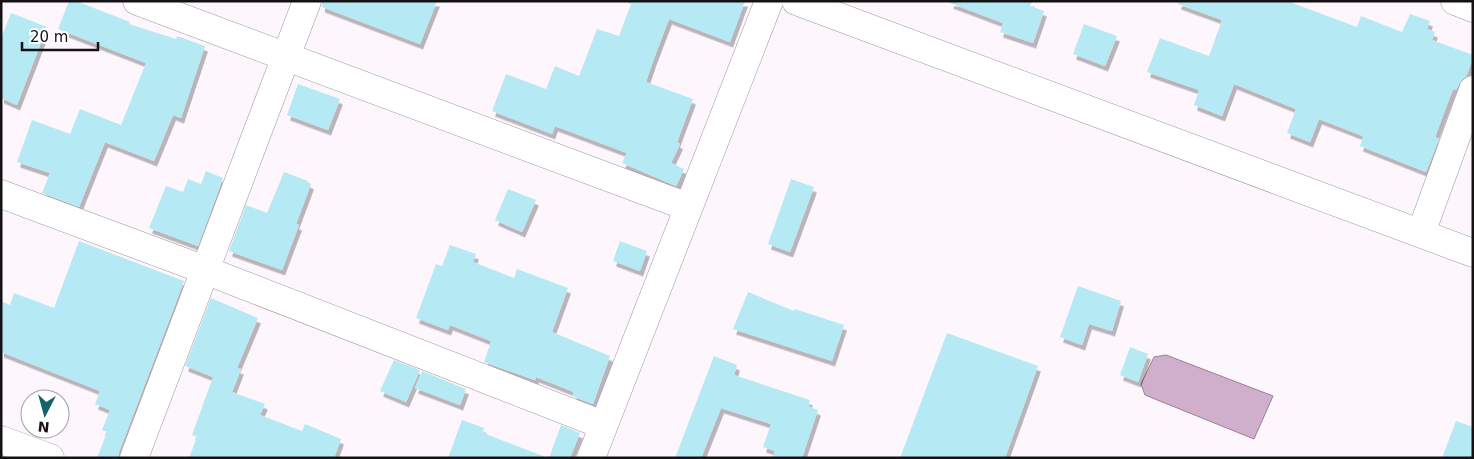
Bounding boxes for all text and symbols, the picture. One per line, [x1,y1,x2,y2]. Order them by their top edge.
scale bar [22,20,99,52]
text: 20 m [30,28,68,46]
north arrow [20,389,70,439]
text: N [37,418,50,435]

